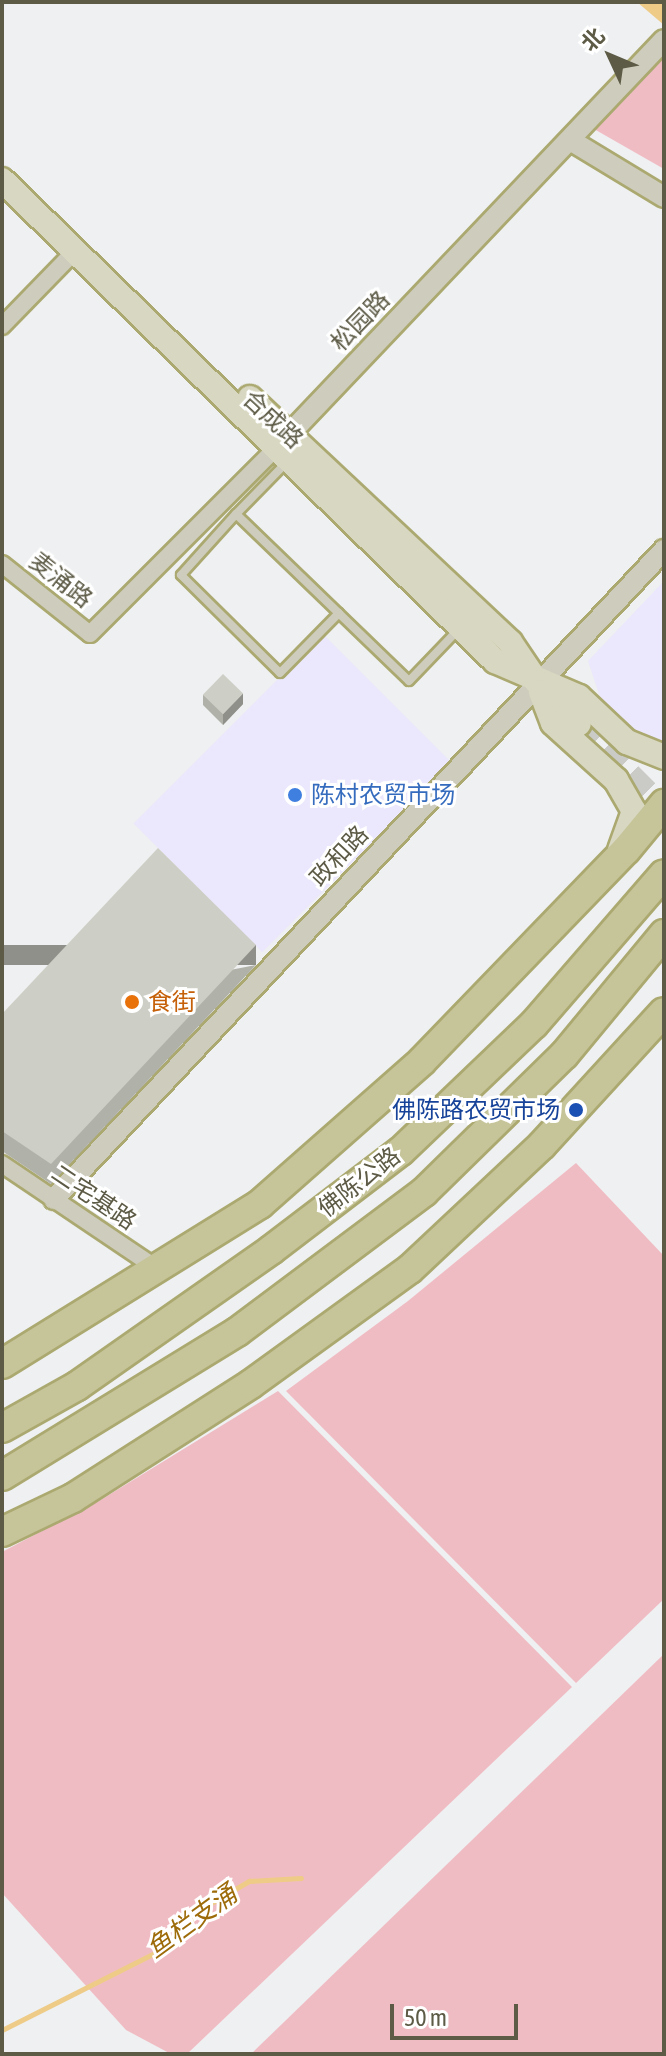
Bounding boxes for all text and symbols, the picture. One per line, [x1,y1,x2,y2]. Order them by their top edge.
north arrow [570,16,650,96]
text: 北 [576,22,610,56]
street label: 松园路 [325,285,395,357]
street label: 合成路 [237,384,309,454]
street label: 麦涌路 [24,546,98,614]
place label: 陈村农贸市场 [311,781,455,809]
marker: 陈村农贸市场 [286,786,304,804]
street label: 政和路 [304,820,374,892]
place label: 食街 [148,988,196,1016]
marker: 食街 [123,993,141,1011]
place label: 佛陈路农贸市场 [392,1096,560,1124]
marker: 佛陈路农贸市场 [567,1101,585,1119]
street label: 佛陈公路 [312,1141,406,1223]
street label: 二宅基路 [46,1158,142,1236]
water label: 鱼栏支涌 [141,1879,243,1965]
scale bar [394,1988,522,2038]
text: 50 m [404,2004,447,2031]

